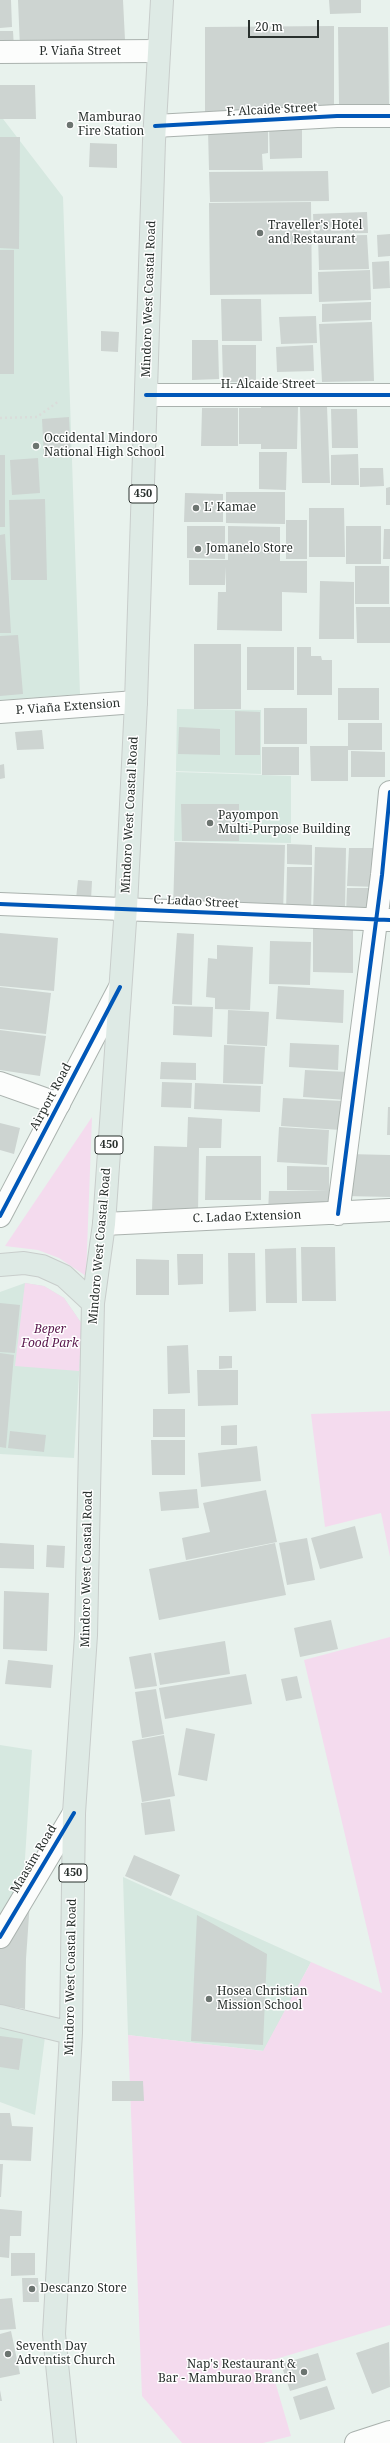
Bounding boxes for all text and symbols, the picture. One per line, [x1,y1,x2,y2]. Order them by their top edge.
scale bar [250,12,321,38]
text: 20 m [255,18,283,35]
street label: P. Viaña Street [39,45,121,59]
street label: F. Alcaide Street [226,100,318,120]
place label: Mamburao Fire Station [78,111,144,139]
marker: Mamburao Fire Station [65,120,75,130]
place label: Traveller's Hotel and Restaurant [268,219,362,247]
street label: Mindoro West Coastal Road [139,220,159,378]
marker: Traveller's Hotel and Restaurant [255,228,265,238]
street label: H. Alcaide Street [221,378,315,392]
place label: Occidental Mindoro National High School [44,432,164,460]
marker: Occidental Mindoro National High School [31,441,41,451]
road number: 450 [129,485,157,503]
place label: L' Kamae [204,501,256,515]
marker: L' Kamae [191,503,201,513]
place label: Jomanelo Store [206,542,293,556]
marker: Jomanelo Store [193,544,203,554]
street label: P. Viaña Extension [15,696,121,718]
street label: Mindoro West Coastal Road [119,736,141,894]
place label: Payompon Multi-Purpose Building [218,809,351,837]
marker: Payompon Multi-Purpose Building [205,818,215,828]
street label: C. Ladao Street [153,893,239,911]
street label: Airport Road [27,1061,75,1133]
road number: 450 [95,1136,123,1154]
street label: Mindoro West Coastal Road [86,1167,114,1325]
street label: C. Ladao Extension [192,1208,302,1226]
park label: Beper Food Park [21,1323,79,1351]
street label: Mindoro West Coastal Road [78,1490,96,1648]
street label: Maasim Road [8,1822,60,1896]
road number: 450 [59,1864,87,1882]
street label: Mindoro West Coastal Road [62,1898,80,2056]
place label: Hosea Christian Mission School [217,1985,308,2013]
marker: Hosea Christian Mission School [204,1994,214,2004]
place label: Descanzo Store [40,2282,127,2296]
marker: Descanzo Store [27,2284,37,2294]
place label: Seventh Day Adventist Church [16,2340,115,2368]
marker: Seventh Day Adventist Church [3,2349,13,2359]
place label: Nap's Restaurant & Bar - Mamburao Branch [158,2358,296,2386]
marker: Nap's Restaurant & Bar - Mamburao Branch [299,2367,309,2377]

